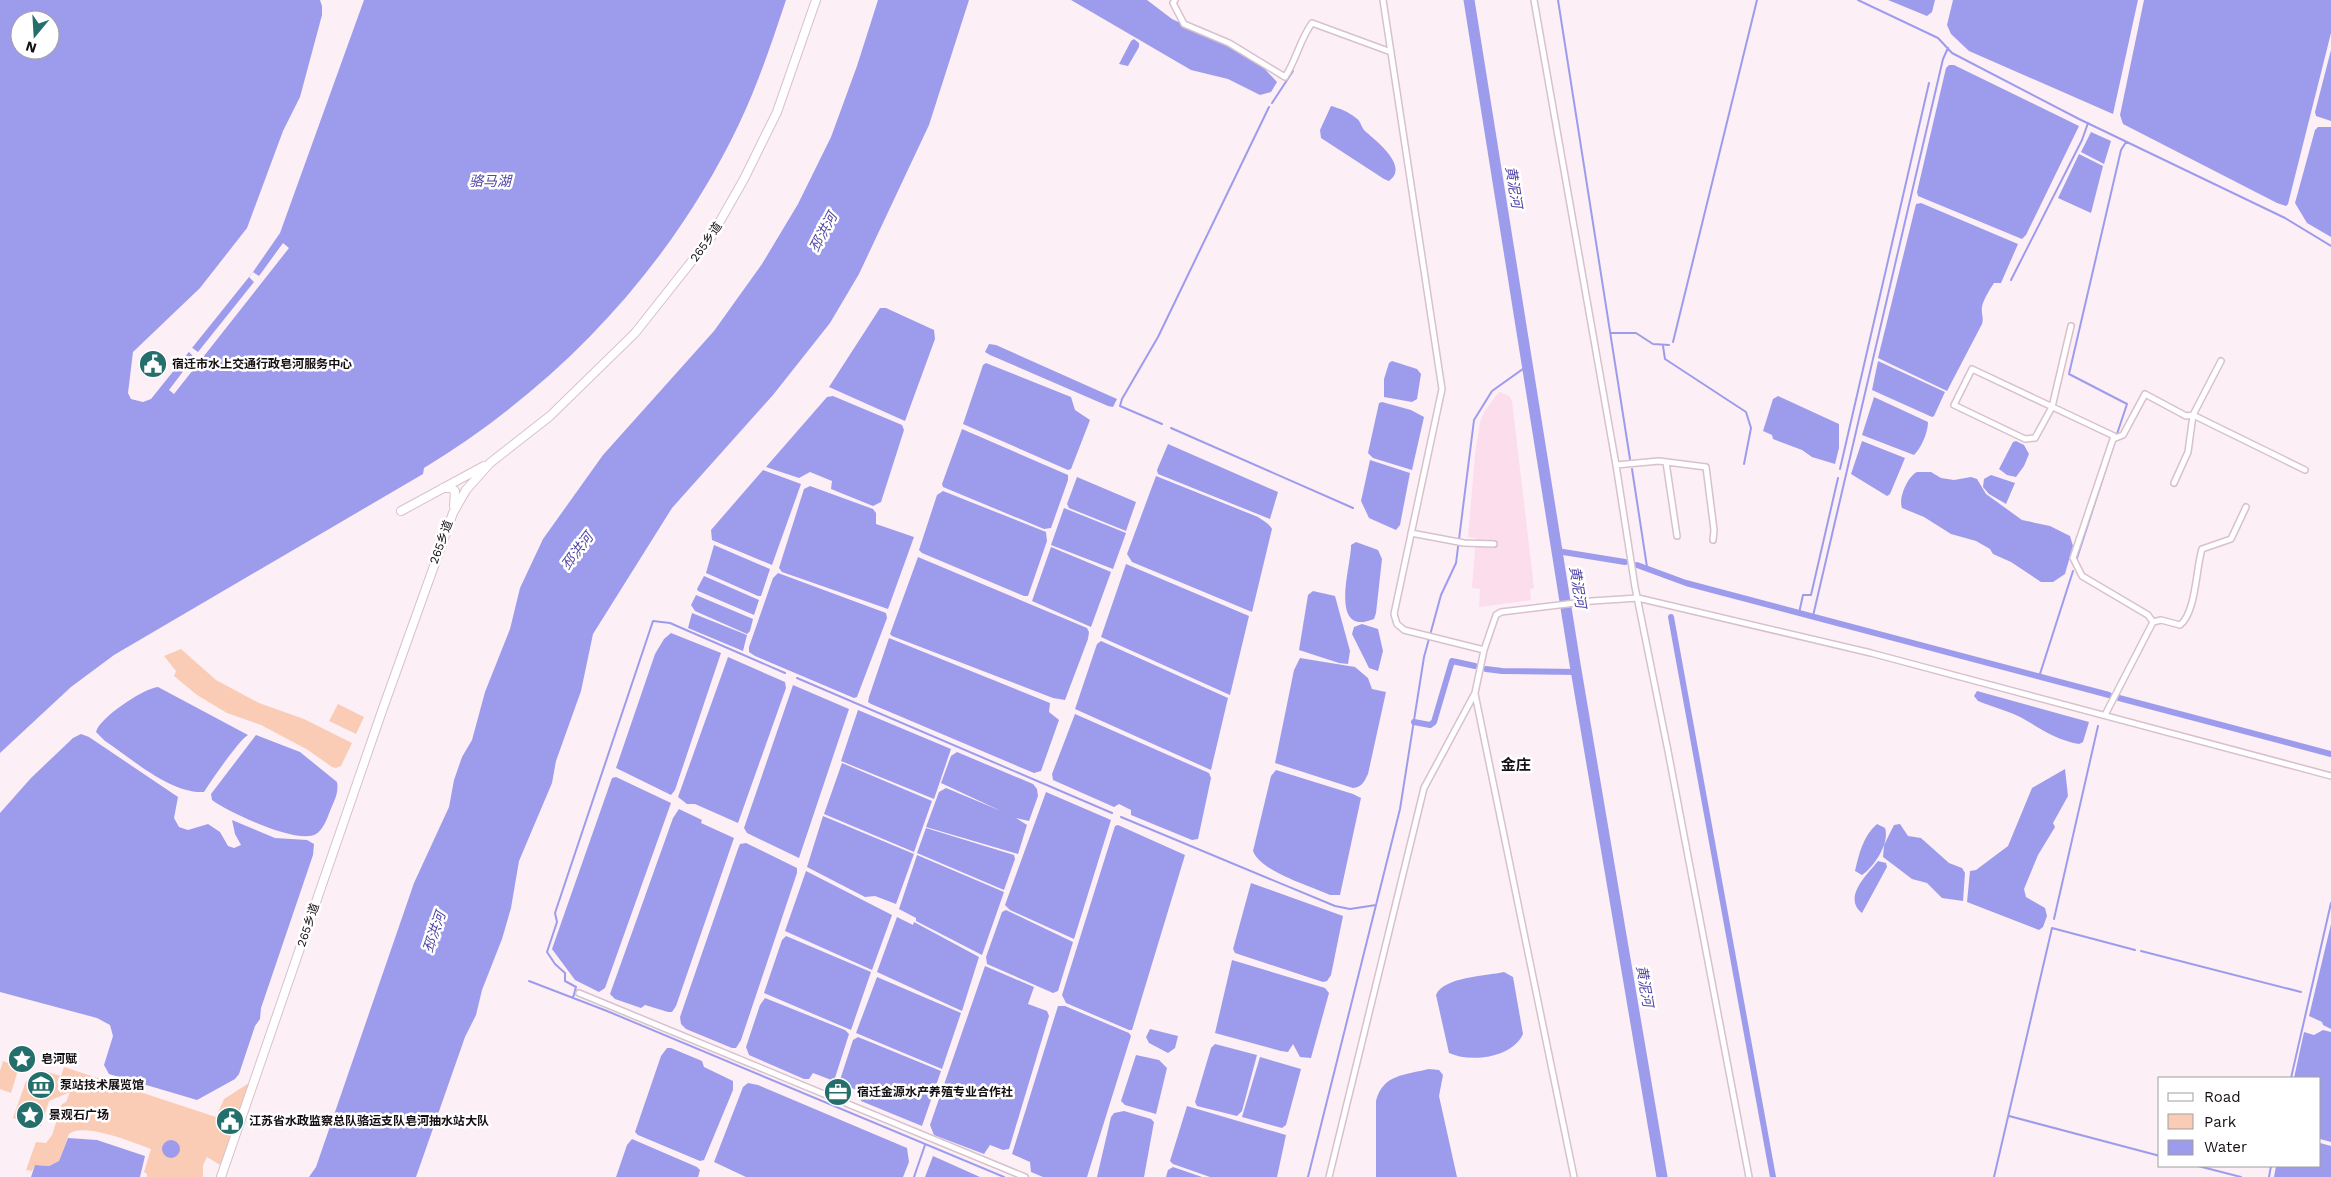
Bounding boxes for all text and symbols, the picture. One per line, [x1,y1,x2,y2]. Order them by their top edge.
north arrow [10,10,60,60]
text: N [24,38,38,57]
water label: 黄泥河 [1503,165,1526,212]
water label: 骆马湖 [469,173,513,189]
water label: 邳洪河 [806,207,841,254]
street label: 265乡道 [687,219,725,265]
public building icon: 宿迁市水上交通行政皂河服务中心 [138,349,168,379]
place label: 宿迁市水上交通行政皂河服务中心 [172,357,352,371]
street label: 265乡道 [427,518,455,566]
water label: 邳洪河 [558,527,598,573]
water label: 黄泥河 [1567,565,1590,612]
district label: 金庄 [1501,756,1531,774]
street label: 265乡道 [294,901,322,949]
water label: 邳洪河 [420,907,449,954]
water label: 黄泥河 [1633,964,1657,1011]
place icon: 皂河赋 [7,1044,37,1074]
place label: 皂河赋 [41,1052,77,1066]
museum icon: 泵站技术展览馆 [26,1070,56,1100]
office icon: 宿迁金源水产养殖专业合作社 [823,1077,853,1107]
legend [2158,1077,2321,1167]
place label: 泵站技术展览馆 [60,1078,144,1092]
place label: 宿迁金源水产养殖专业合作社 [857,1085,1013,1099]
text: Road [2204,1088,2241,1106]
place icon: 景观石广场 [15,1100,45,1130]
public building icon: 江苏省水政监察总队骆运支队皂河抽水站大队 [215,1106,245,1136]
place label: 景观石广场 [49,1108,109,1122]
text: Park [2204,1113,2237,1131]
place label: 江苏省水政监察总队骆运支队皂河抽水站大队 [249,1114,489,1128]
text: Water [2204,1138,2247,1156]

